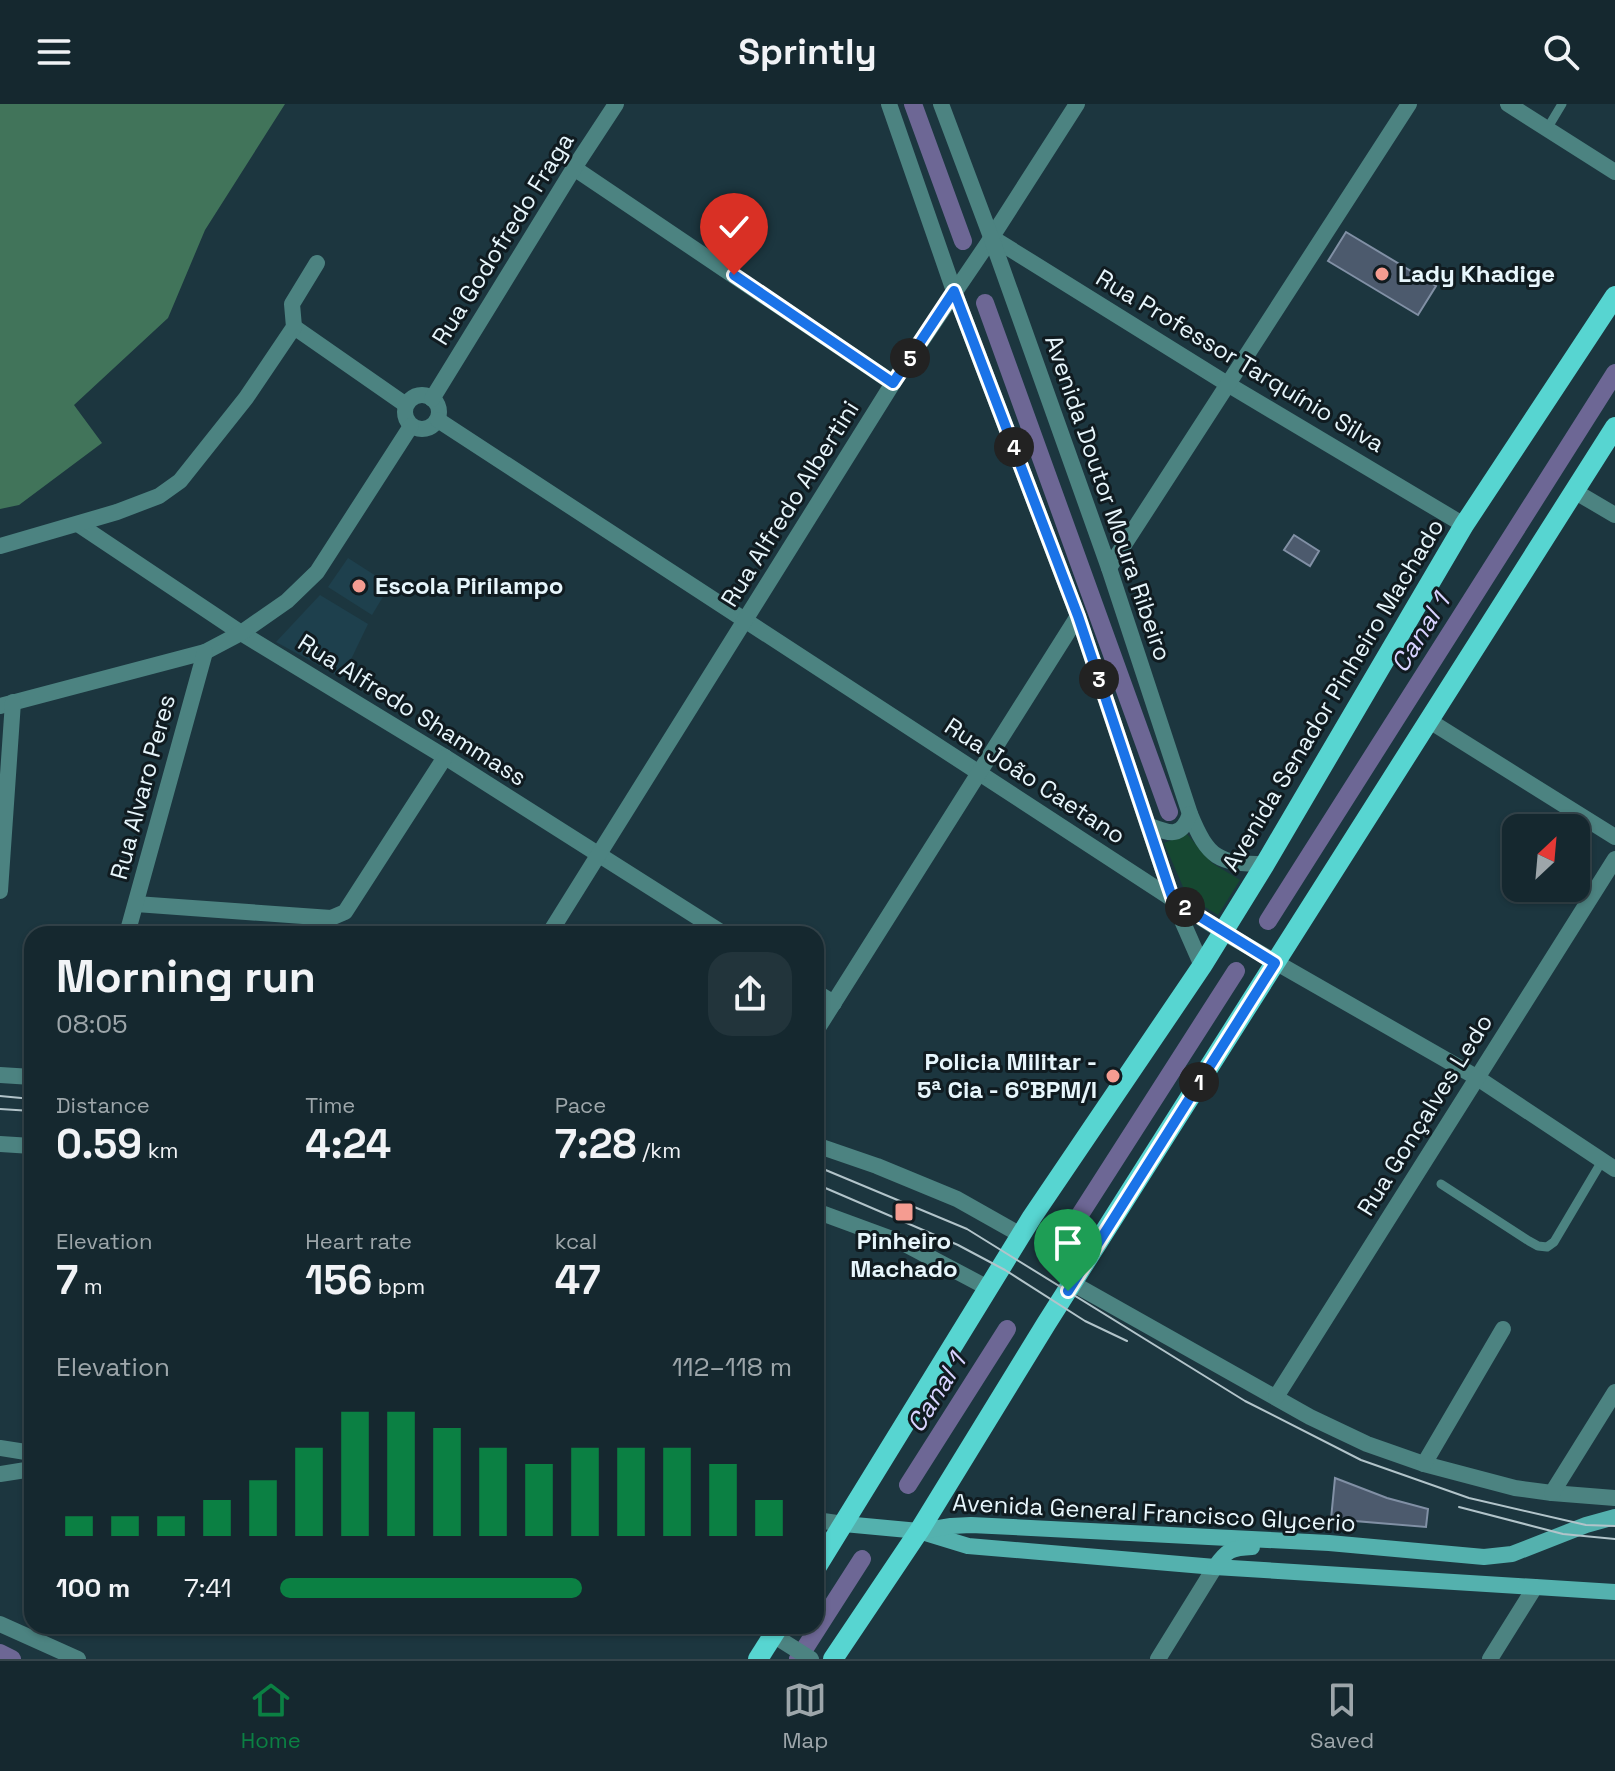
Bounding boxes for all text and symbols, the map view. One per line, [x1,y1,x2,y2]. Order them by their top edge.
text: Sprintly [738,29,877,75]
icon: menu [32,30,76,74]
icon: search [1539,30,1583,74]
street label: Rua Godofredo Fraga [425,127,581,351]
pin [700,193,768,275]
icon: check [712,205,756,249]
place label: Lady Khadige [1398,258,1555,289]
street label: Rua Professor Tarquínio Silva [1090,262,1390,459]
marker: Lady Khadige [1373,265,1391,283]
street label: Avenida Doutor Moura Ribeiro [1038,331,1179,665]
pin: 5 [890,338,930,378]
text: 5 [903,344,917,372]
street label: Rua Alfredo Albertini [714,395,866,613]
pin: 4 [994,427,1034,467]
text: 4 [1007,433,1021,461]
street label: Avenida Senador Pinheiro Machado [1215,513,1451,877]
place label: Escola Pirilampo [375,570,564,601]
marker: Escola Pirilampo [350,577,368,595]
water label: Canal 1 [1383,585,1459,679]
street label: Rua Alfredo Shammass [292,627,532,793]
pin: 3 [1079,659,1119,699]
text: 3 [1092,665,1106,693]
street label: Rua Alvaro Peres [103,691,182,883]
street label: Rua João Caetano [939,710,1132,851]
north arrow [1502,814,1590,902]
map controls [1502,814,1590,902]
pin: 2 [1165,887,1205,927]
text: 2 [1178,893,1192,921]
text: Morning run [56,949,316,1005]
button: share [708,952,792,1036]
text: 08:05 [56,1007,128,1041]
street label: Rua Gonçalves Ledo [1350,1008,1499,1221]
place label: Policia Militar - 5ª Cia - 6ºBPM/I [917,1046,1097,1105]
pin: 1 [1179,1062,1219,1102]
marker: Policia Militar - 5ª Cia - 6ºBPM/I [1104,1067,1122,1085]
text: 1 [1194,1068,1204,1096]
text: Distance [56,1091,150,1119]
text: Time [305,1091,355,1119]
text: Pace [555,1091,606,1119]
text: 0.59 [56,1119,142,1170]
text: 4:24 [305,1119,391,1170]
text: 7:28 [555,1119,637,1170]
text: km [142,1136,179,1164]
text: /km [637,1136,681,1164]
marker: Pinheiro Machado [893,1201,915,1223]
pin [1034,1209,1102,1291]
icon: arrive [1046,1221,1090,1265]
place label: Pinheiro Machado [850,1225,958,1284]
text: Elevation [56,1227,152,1255]
text: Heart rate [305,1227,412,1255]
text: kcal [555,1227,597,1255]
text: 7 [56,1255,78,1306]
text: 156 [305,1255,372,1306]
text: 47 [555,1255,601,1306]
text: m [78,1272,103,1300]
text: bpm [372,1272,425,1300]
water label: Canal 1 [899,1345,975,1439]
text: Elevation [56,1350,170,1384]
text: 112–118 m [672,1350,792,1384]
street label: Avenida General Francisco Glycerio [952,1486,1357,1539]
text: 100 m [56,1571,130,1605]
text: 7:41 [184,1571,232,1605]
tab: Home [241,1678,301,1754]
tab: Map [782,1678,828,1754]
tab: Saved [1310,1678,1374,1754]

